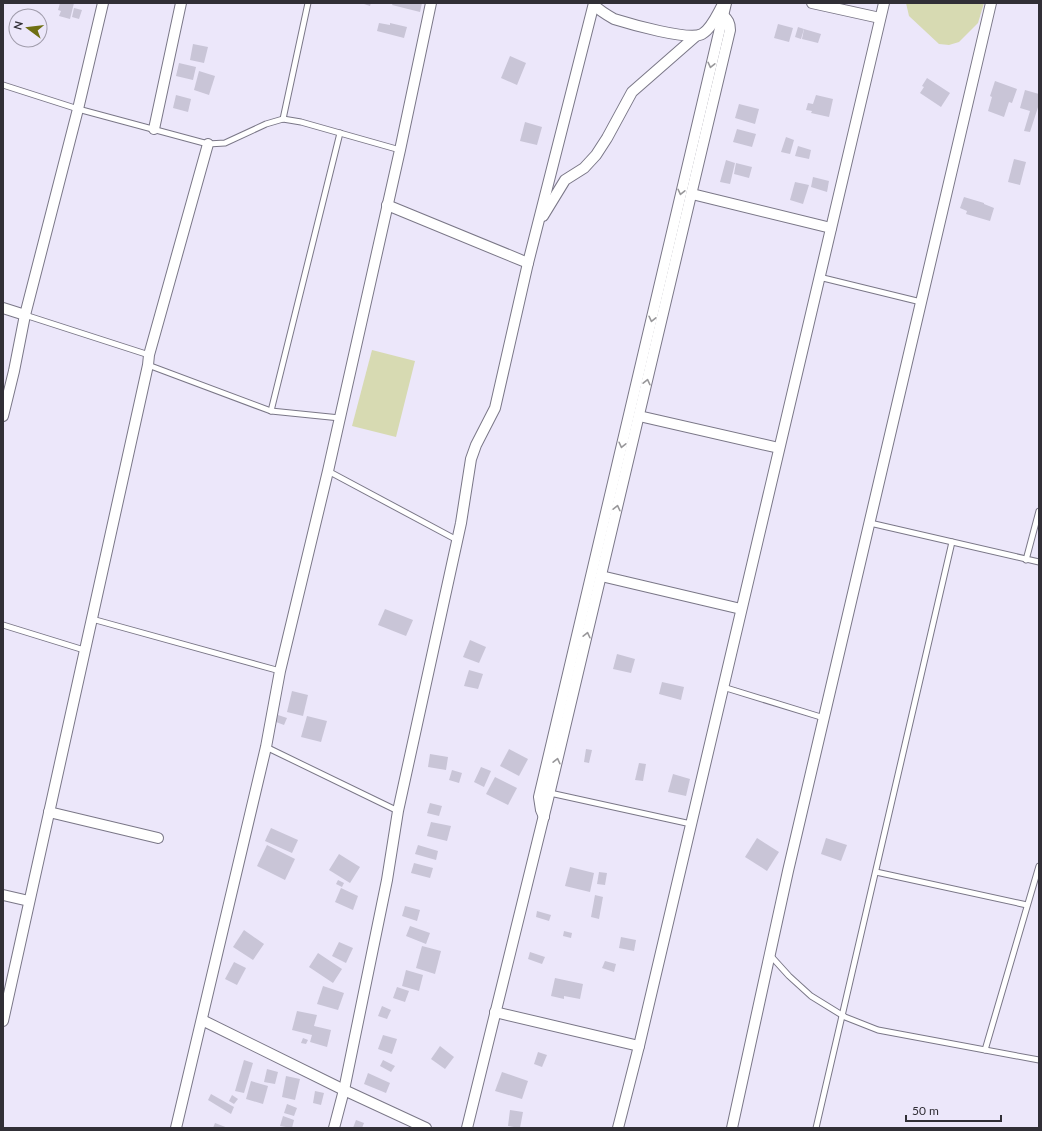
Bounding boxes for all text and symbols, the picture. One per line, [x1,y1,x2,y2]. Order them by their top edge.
north arrow [8,8,48,48]
text: N [10,20,25,31]
one-way arrow [708,62,716,69]
one-way arrow [678,189,686,195]
one-way arrow [648,315,656,322]
one-way arrow [642,379,651,386]
one-way arrow [618,441,627,448]
one-way arrow [612,505,621,512]
one-way arrow [582,632,591,639]
one-way arrow [552,758,561,765]
scale bar [906,1097,1001,1123]
text: 50 m [912,1103,939,1118]

